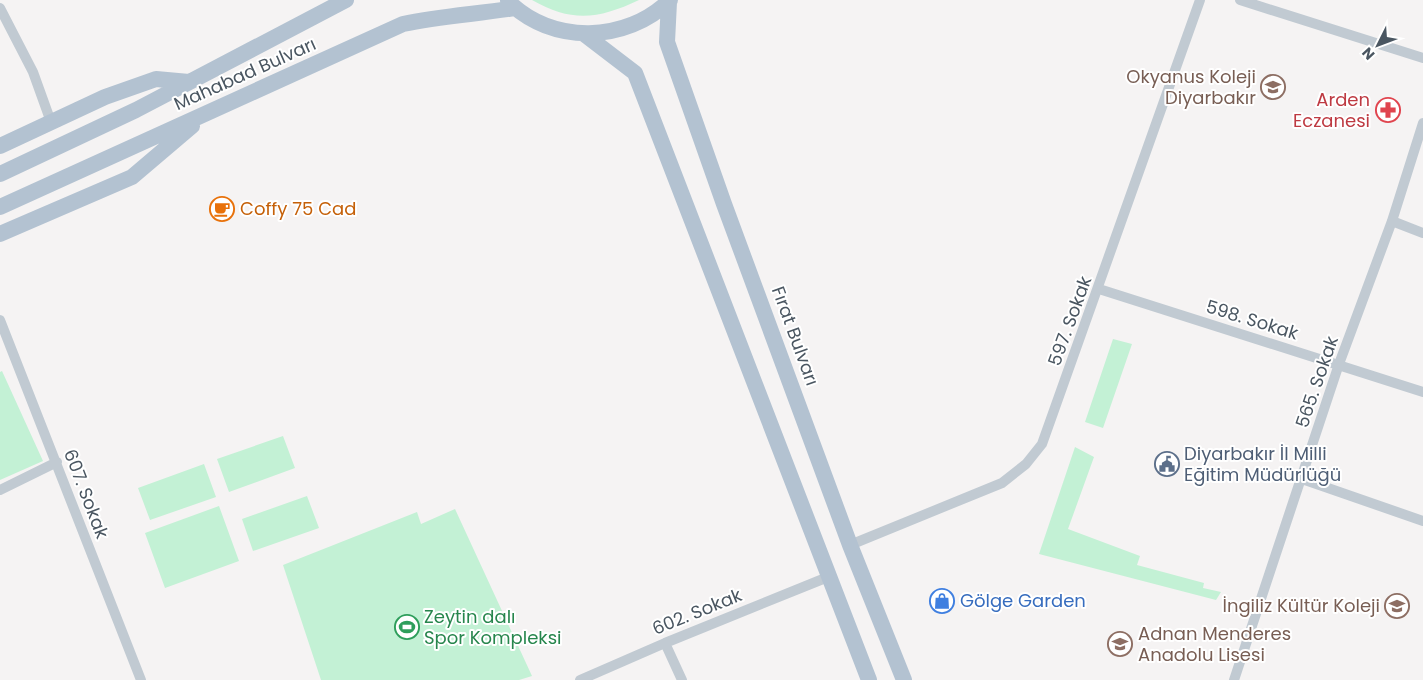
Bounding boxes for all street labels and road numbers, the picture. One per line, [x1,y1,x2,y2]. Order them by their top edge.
street label: Mahabad Bulvarı [170,31,320,116]
street label: 597. Sokak [1042,272,1098,369]
street label: Fırat Bulvarı [766,283,825,389]
street label: 598. Sokak [1203,294,1302,346]
street label: 565. Sokak [1289,332,1344,431]
street label: 607. Sokak [58,445,115,543]
street label: 602. Sokak [648,582,746,641]

